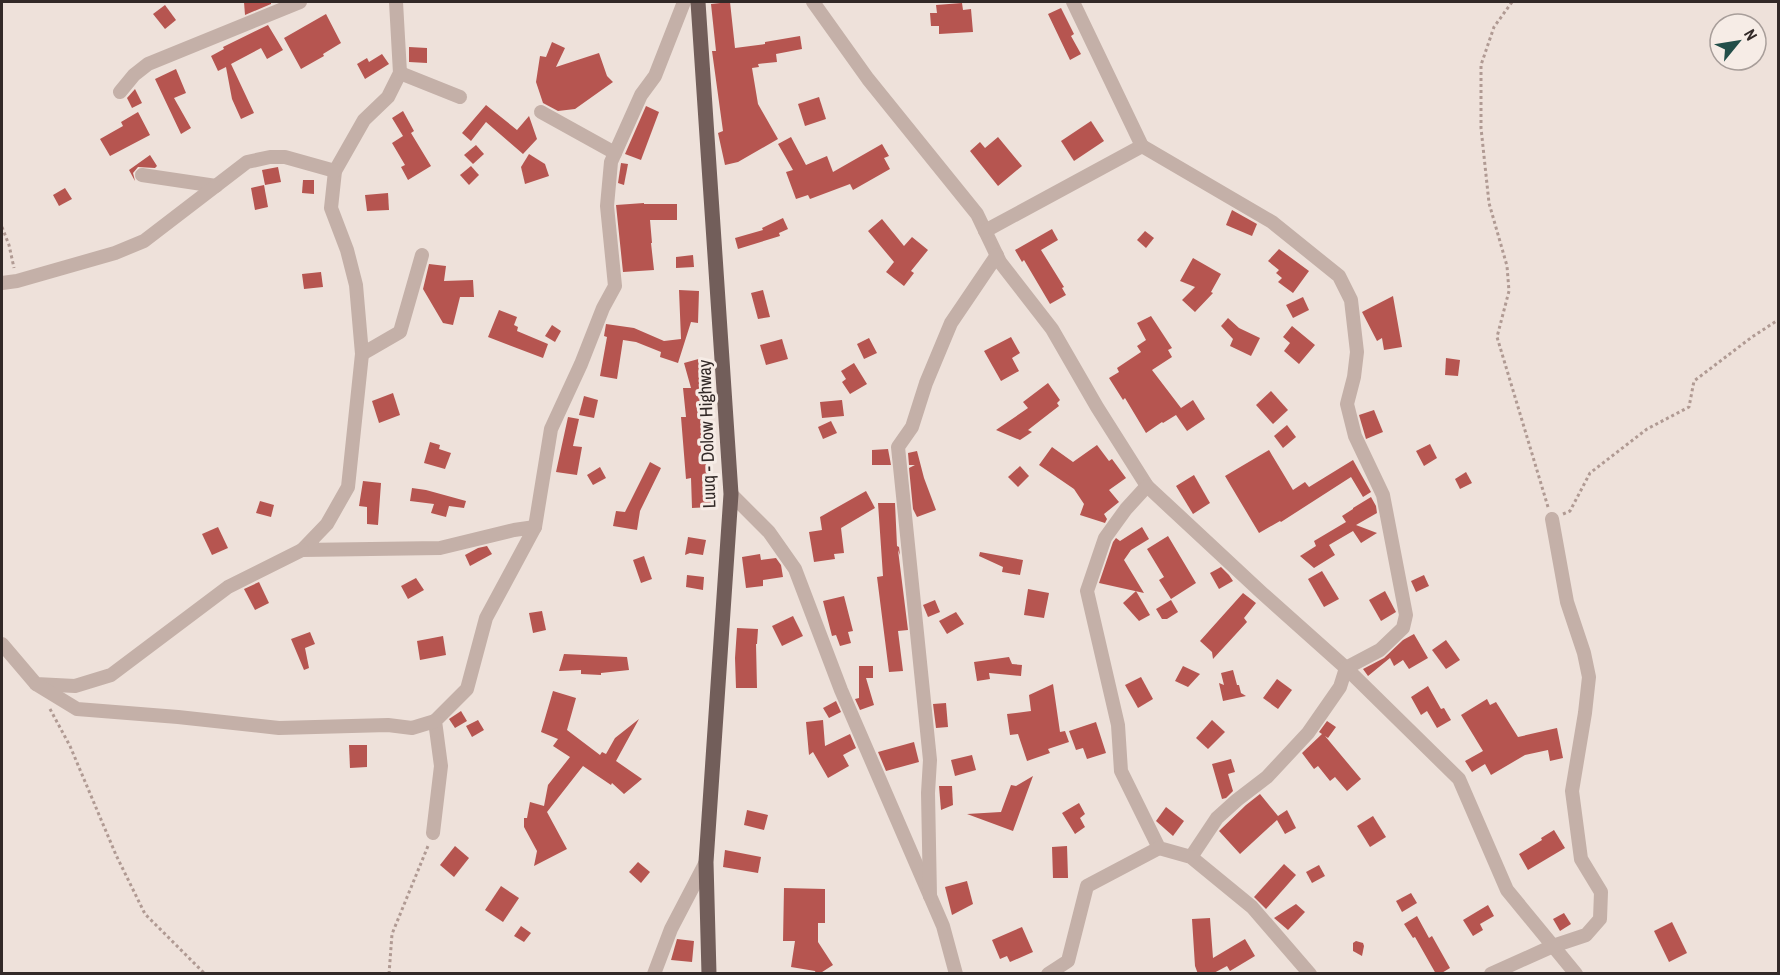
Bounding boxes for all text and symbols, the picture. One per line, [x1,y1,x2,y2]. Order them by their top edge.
north arrow [1708,12,1768,72]
text: N [1739,25,1763,44]
street label: Luuq - Dolow Highway [691,359,722,509]

